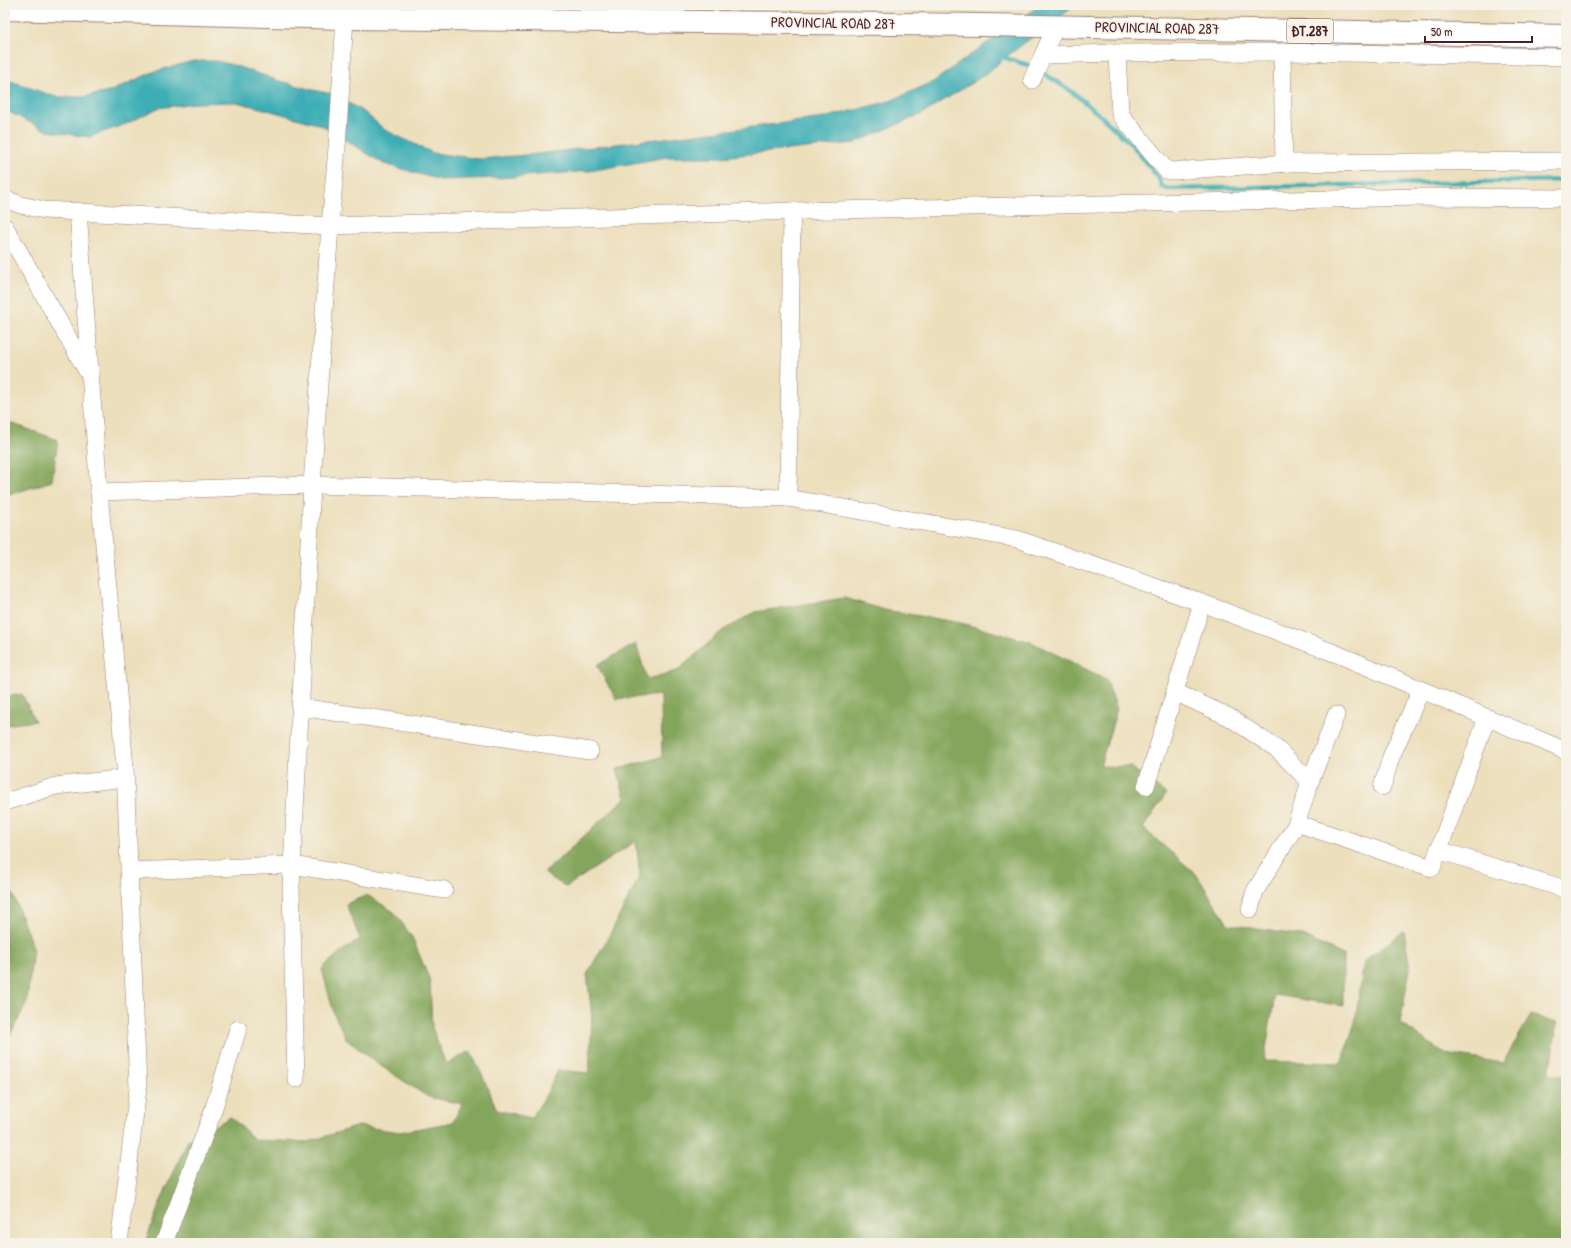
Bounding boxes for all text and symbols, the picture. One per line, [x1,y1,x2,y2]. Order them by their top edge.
street label: PROVINCIAL ROAD 287 [771,11,895,34]
street label: PROVINCIAL ROAD 287 [1095,16,1219,39]
scale bar [1425,18,1532,44]
road number: ĐT.287 [1287,19,1333,43]
text: 50 m [1431,23,1452,40]

